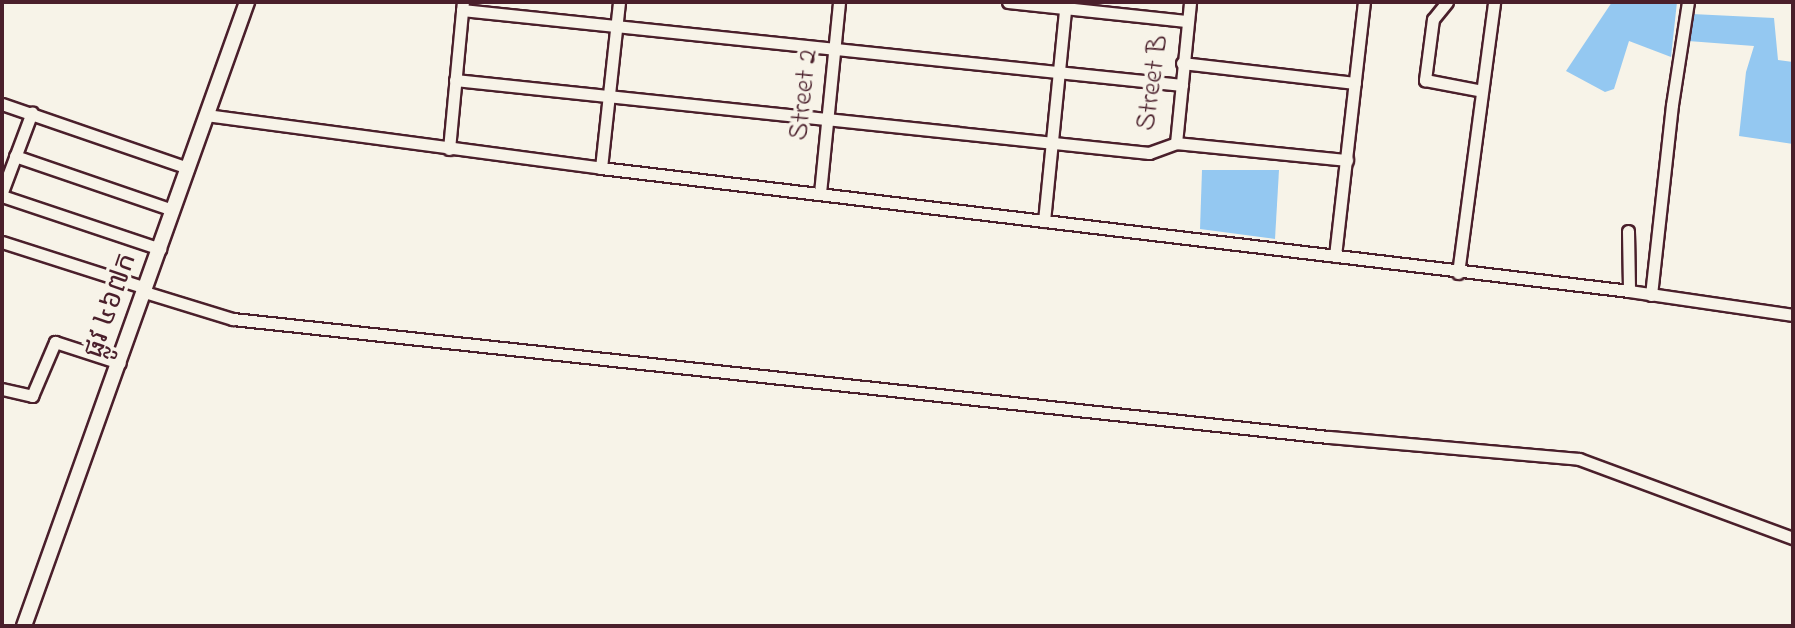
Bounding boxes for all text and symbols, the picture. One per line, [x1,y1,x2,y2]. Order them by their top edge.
street label: Street B [1131,33,1177,133]
street label: Street 2 [784,48,826,142]
street label: ផ្លូវ ៤៦៧ក [78,249,146,363]

